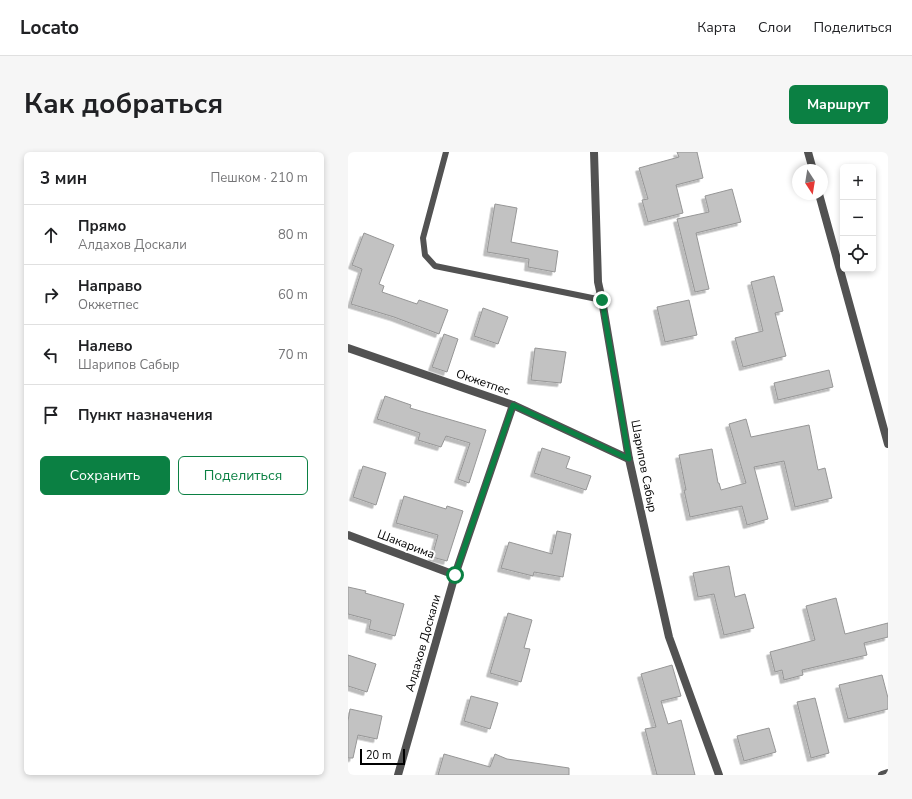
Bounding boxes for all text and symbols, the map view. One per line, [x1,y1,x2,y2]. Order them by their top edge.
text: Locato [20,15,79,41]
text: Карта [697,18,736,37]
text: Слои [758,18,792,37]
text: Поделиться [814,18,892,37]
text: Как добраться [24,85,223,123]
button: Маршрут [789,85,888,124]
north arrow [792,164,828,200]
map controls [840,164,876,272]
button: + [840,164,876,200]
text: 3 мин [40,167,87,190]
text: Пешком · 210 m [210,169,308,187]
button: − [840,200,876,236]
text: Прямо [78,216,126,236]
icon: ahead [40,224,62,246]
text: 80 m [278,226,308,244]
text: Алдахов Доскали [78,236,187,254]
button: locate [840,236,876,272]
text: Направо [78,276,142,296]
icon: right [40,284,62,306]
text: 60 m [278,286,308,304]
route end [593,291,611,309]
text: Окжетпес [78,296,139,314]
text: Налево [78,336,133,356]
icon: left [40,344,62,366]
text: 70 m [278,346,308,364]
text: Шарипов Сабыр [78,356,180,374]
street label: Окжетпес [454,365,512,399]
icon: arrive [40,404,62,426]
text: Пункт назначения [78,405,213,425]
street label: Шарипов Сабыр [627,418,661,514]
button: Сохранить [40,456,170,495]
button: Поделиться [178,456,308,495]
street label: Шакарима [375,526,437,562]
route start [446,566,464,584]
street label: Алдахов Доскали [401,593,445,693]
scale bar [360,747,405,766]
text: 20 m [366,748,391,763]

